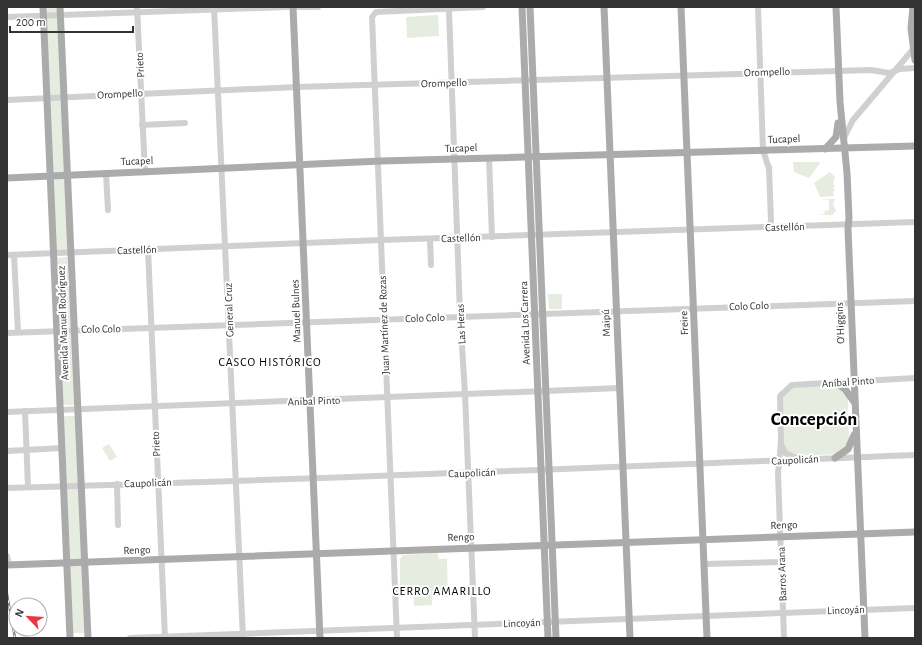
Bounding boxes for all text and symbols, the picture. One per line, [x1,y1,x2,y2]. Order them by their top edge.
scale bar [10,8,133,34]
text: 200 m [16,16,46,28]
street label: Prieto [134,52,146,78]
street label: Orompello [744,66,790,78]
street label: Orompello [421,77,467,89]
street label: Orompello [97,87,143,101]
street label: Tucapel [767,133,801,145]
street label: Tucapel [444,142,478,154]
street label: Tucapel [120,155,154,167]
street label: Castellón [765,221,805,233]
street label: Castellón [441,232,481,244]
street label: Castellón [117,244,157,256]
street label: Avenida Manuel Rodríguez [55,265,70,380]
street label: Juan Martínez de Rozas [377,275,391,375]
street label: Manuel Bulnes [289,279,303,343]
street label: Avenida Los Carrera [518,281,532,365]
street label: General Cruz [223,282,235,337]
street label: Colo Colo [729,300,769,312]
street label: O'Higgins [834,302,846,344]
street label: Las Heras [454,303,468,345]
street label: Maipú [600,309,612,337]
street label: Freire [678,311,690,335]
street label: Colo Colo [405,312,445,324]
street label: Colo Colo [81,323,121,335]
district label: CASCO HISTÓRICO [218,355,322,368]
street label: Aníbal Pinto [821,375,875,389]
street label: Aníbal Pinto [287,395,341,407]
district label: Concepción [771,410,857,429]
street label: Prieto [150,431,162,457]
street label: Caupolicán [771,453,819,467]
street label: Caupolicán [448,467,496,479]
street label: Caupolicán [124,477,172,489]
street label: Rengo [770,519,798,531]
street label: Rengo [447,531,475,543]
street label: Rengo [123,544,151,556]
street label: Barros Arana [776,546,788,602]
district label: CERRO AMARILLO [392,585,492,597]
north arrow [8,597,48,637]
street label: Lincoyán [827,604,865,616]
text: N [13,607,26,619]
street label: Lincoyán [503,617,541,629]

